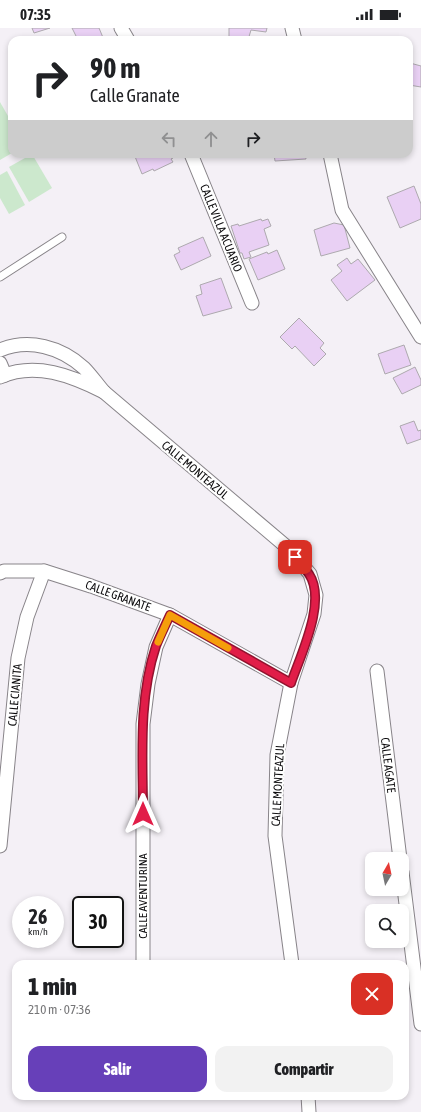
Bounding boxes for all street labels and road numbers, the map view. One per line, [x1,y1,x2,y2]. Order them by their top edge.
street label: CALLE VILLA ACUARIO [197,182,245,274]
street label: CALLE MONTEAZUL [159,438,231,502]
street label: CALLE GRANATE [83,578,153,614]
street label: CALLE CIANITA [5,663,25,727]
street label: CALLE AGATE [378,737,398,793]
street label: CALLE MONTEAZUL [269,743,287,827]
street label: CALLE AVENTURINA [136,853,150,939]

